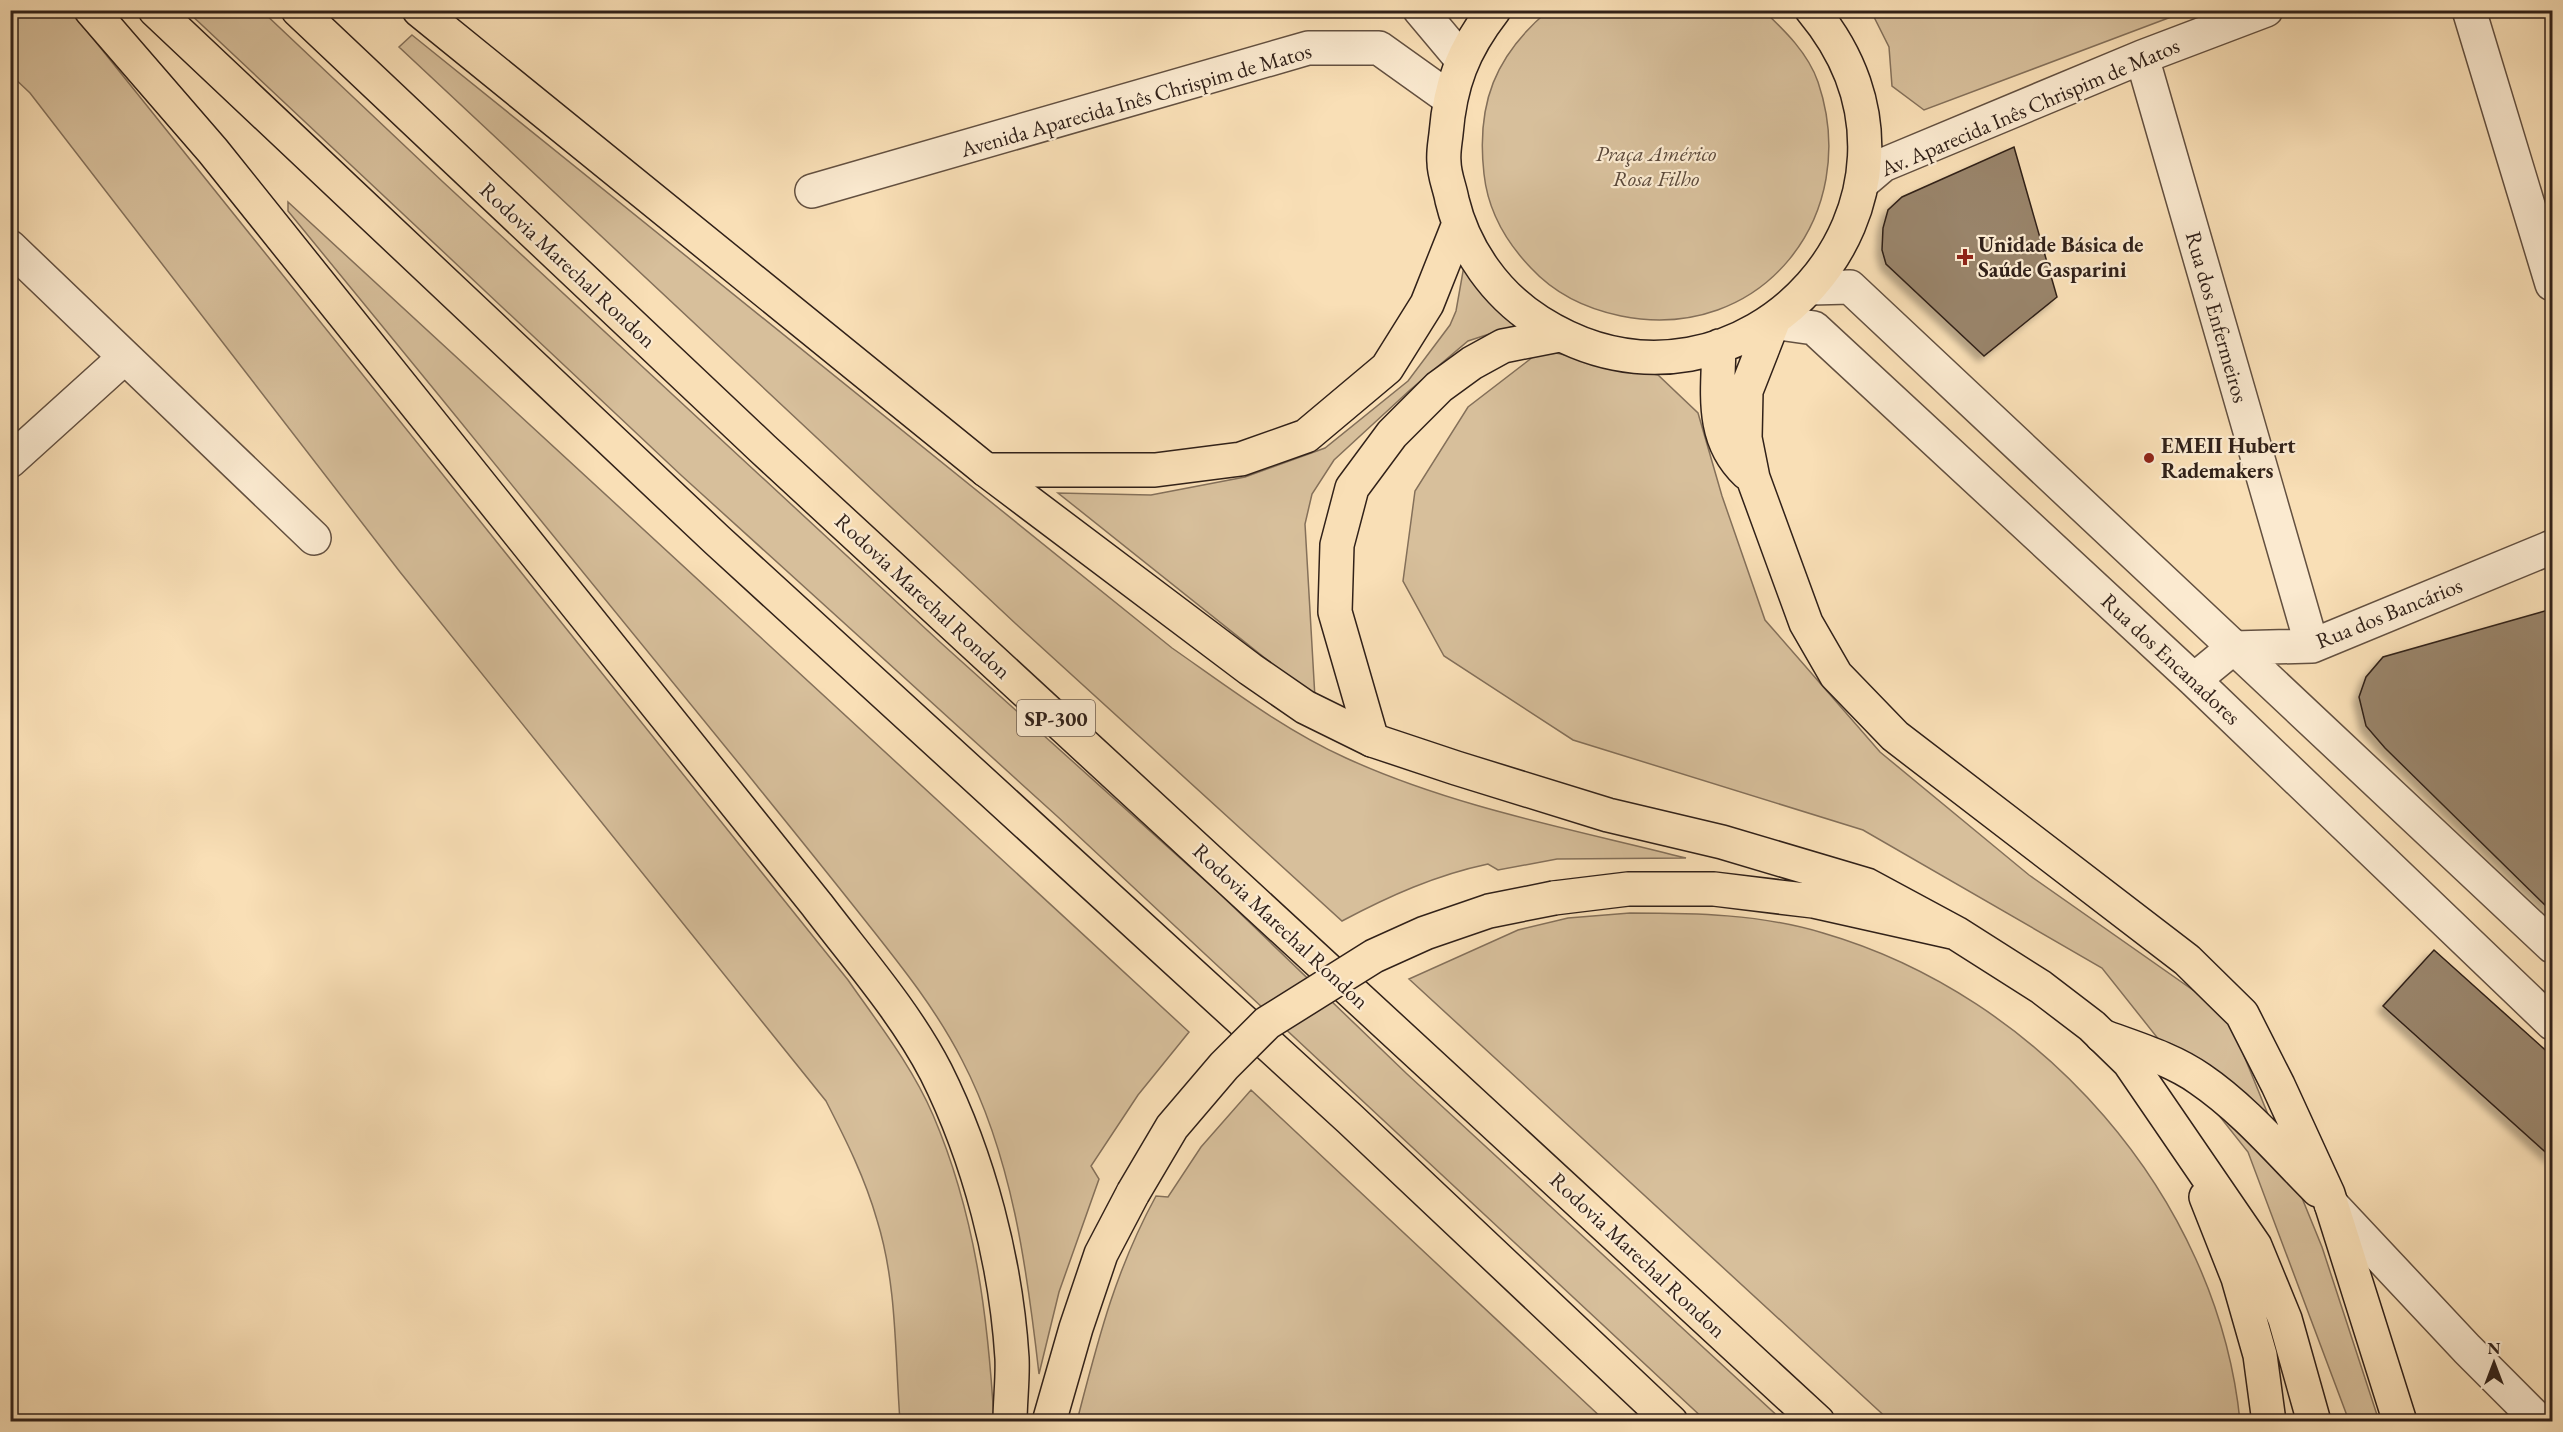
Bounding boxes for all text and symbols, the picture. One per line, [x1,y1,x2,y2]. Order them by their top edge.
street label: Av. Aparecida Inês Chrispim de Matos [1875,31,2184,184]
street label: Avenida Aparecida Inês Chrispim de Matos [956,36,1315,164]
park label: Praça Américo Rosa Filho [1596,139,1716,193]
street label: Rodovia Marechal Rondon [474,176,663,355]
street label: Rua dos Enfermeiros [2179,228,2255,406]
place label: Unidade Básica de Saúde Gasparini [1978,230,2143,284]
marker: Unidade Básica de Saúde Gasparini [1956,248,1974,266]
place label: EMEII Hubert Rademakers [2161,431,2296,485]
marker: EMEII Hubert Rademakers [2142,451,2156,465]
street label: Rodovia Marechal Rondon [829,507,1018,686]
street label: Rua dos Bancários [2312,570,2466,656]
street label: Rua dos Encanadores [2095,587,2247,731]
road number: SP-300 [1017,700,1095,736]
street label: Rodovia Marechal Rondon [1187,837,1376,1016]
street label: Rodovia Marechal Rondon [1544,1166,1733,1345]
north arrow [2464,1333,2524,1393]
text: N [2488,1338,2501,1359]

